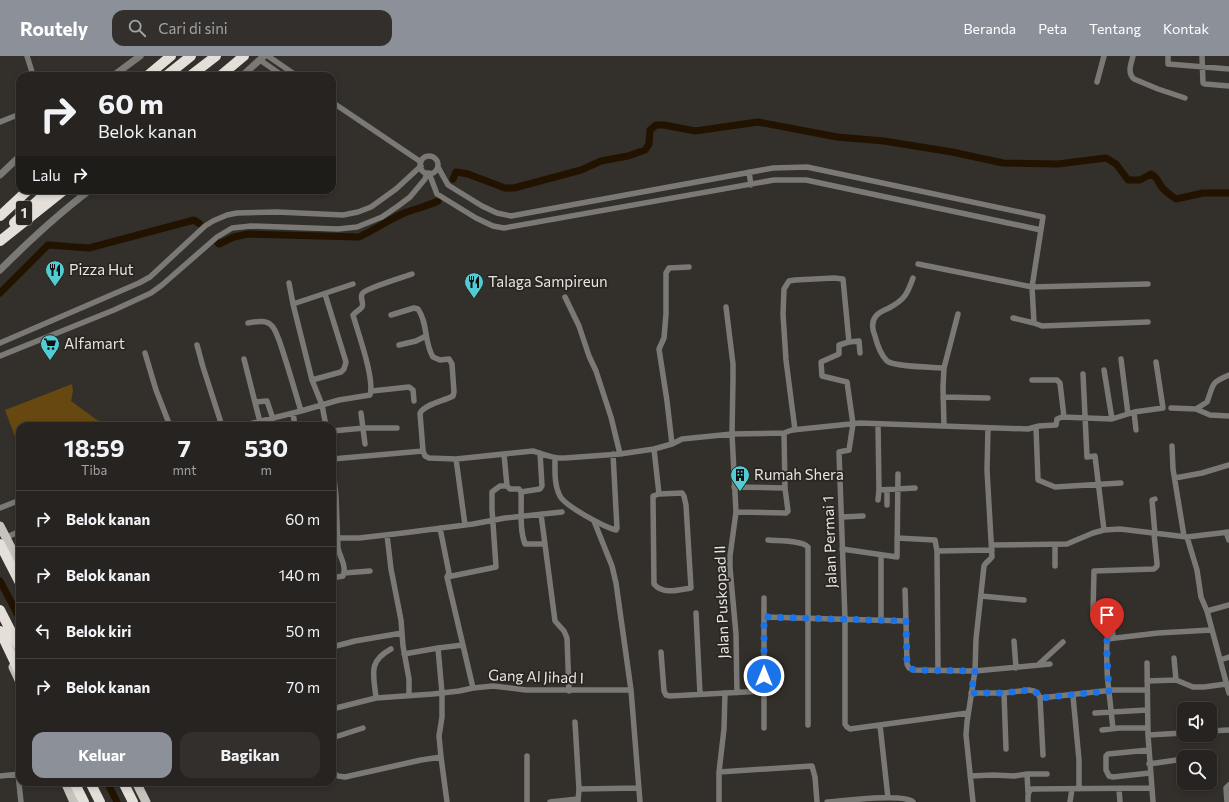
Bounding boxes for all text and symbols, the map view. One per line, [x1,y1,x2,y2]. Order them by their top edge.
search box [112,10,392,46]
text: Routely [20,17,88,40]
icon: search [126,17,148,39]
text: Cari di sini [158,19,228,37]
text: Beranda [964,20,1016,37]
text: Peta [1038,20,1067,37]
text: Tentang [1089,20,1141,37]
text: Kontak [1163,20,1209,37]
text: 60 m [98,86,164,120]
icon: right [32,88,84,140]
text: Belok kanan [98,120,197,142]
icon: right [69,164,91,186]
text: Lalu [32,166,61,184]
road number: 1 [16,201,32,225]
restaurant icon: Pizza Hut [44,259,66,287]
place label: Pizza Hut [69,260,134,278]
restaurant icon: Talaga Sampireun [463,271,485,299]
place label: Talaga Sampireun [488,272,608,290]
supermarket icon: Alfamart [39,333,61,361]
place label: Alfamart [64,334,125,352]
text: 18:59 [64,433,125,462]
text: 7 [178,433,191,462]
text: 530 [244,433,288,462]
text: Tiba [81,462,107,478]
text: mnt [172,462,197,478]
text: m [261,462,272,478]
building icon: Rumah Shera [729,464,751,492]
place label: Rumah Shera [754,465,844,483]
street label: Jalan Permai 1 [818,496,840,589]
icon: right [32,508,54,530]
text: Belok kanan [66,510,150,528]
text: 60 m [285,510,320,528]
street label: Jalan Puskopad II [710,545,732,659]
icon: right [32,564,54,586]
text: Belok kanan [66,566,150,584]
text: 140 m [279,566,320,584]
pin [1090,598,1124,639]
icon: arrive [1096,604,1118,626]
icon: left [32,620,54,642]
text: Belok kiri [66,622,132,640]
text: 50 m [286,622,320,640]
position arrow [743,655,785,697]
street label: Gang Al Jihad I [488,665,584,687]
icon: right [32,676,54,698]
text: Belok kanan [66,678,150,696]
text: 70 m [286,678,320,696]
map controls [1177,702,1217,790]
button: sound [1177,702,1217,742]
button: Keluar [32,732,172,778]
button: Bagikan [180,732,320,778]
button: search [1177,750,1217,790]

